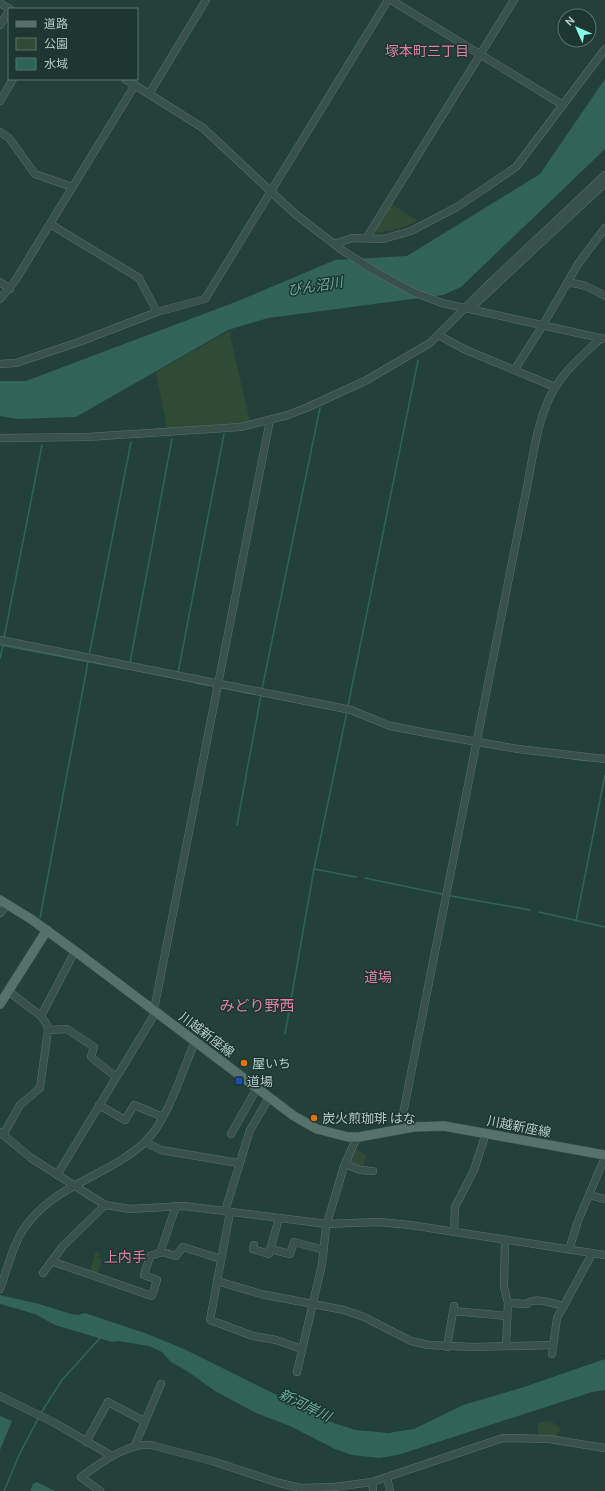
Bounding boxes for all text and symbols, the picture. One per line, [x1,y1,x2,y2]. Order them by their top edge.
legend [8,8,138,80]
north arrow [557,8,597,48]
text: N [563,14,577,28]
text: 道路 [44,17,68,30]
text: 公園 [44,37,68,50]
district label: 塚本町三丁目 [385,43,469,59]
text: 水域 [44,57,68,70]
water label: びん沼川 [286,273,346,298]
district label: 道場 [364,969,392,985]
district label: みどり野西 [219,997,295,1014]
street label: 川越新座線 [177,1009,237,1059]
place label: 屋いち [252,1056,291,1070]
marker: 屋いち [239,1058,249,1068]
place label: 道場 [247,1074,273,1088]
marker: 道場 [234,1076,244,1086]
place label: 炭火煎珈琲 はな [322,1111,416,1125]
marker: 炭火煎珈琲 はな [309,1113,319,1123]
street label: 川越新座線 [486,1113,552,1139]
district label: 上内手 [104,1249,146,1265]
water label: 新河岸川 [276,1386,335,1425]

